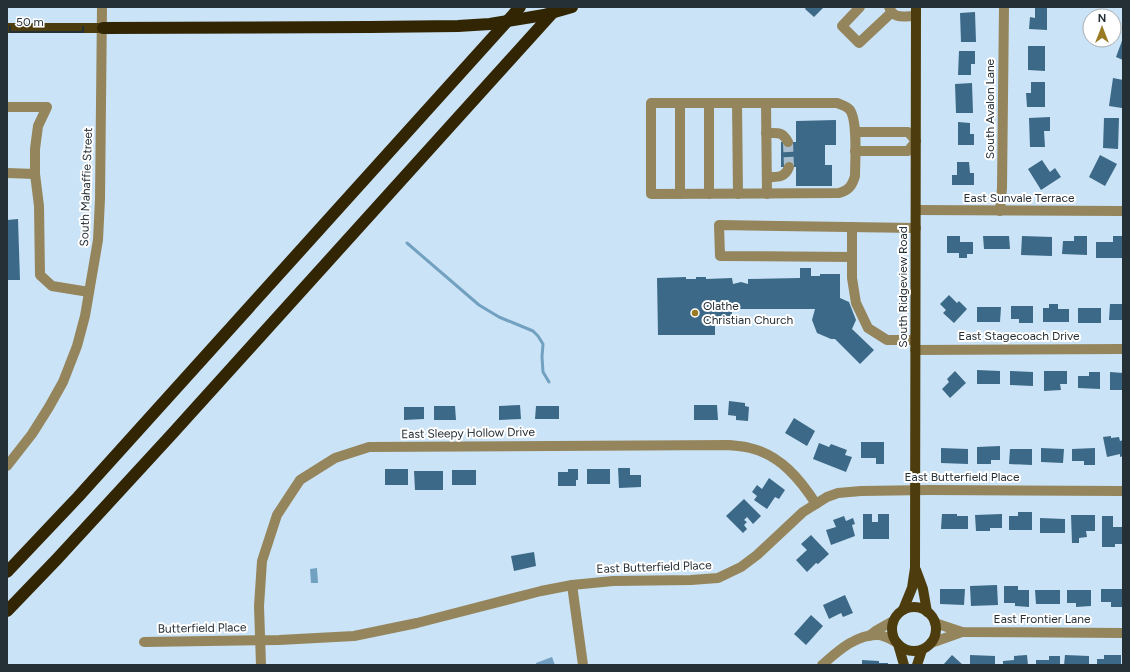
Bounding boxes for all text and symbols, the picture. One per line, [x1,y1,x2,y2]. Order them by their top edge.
scale bar [10,8,83,34]
north arrow [1082,8,1122,48]
text: N [1098,12,1106,25]
text: 50 m [16,15,44,29]
street label: South Avalon Lane [983,58,997,159]
street label: South Mahaffie Street [77,127,95,247]
street label: East Sunvale Terrace [963,191,1075,205]
street label: South Ridgeview Road [896,226,910,348]
place label: Olathe Christian Church [703,299,793,327]
marker: Olathe Christian Church [690,308,700,318]
street label: East Stagecoach Drive [958,329,1080,343]
street label: East Sleepy Hollow Drive [401,425,535,441]
street label: East Butterfield Place [904,470,1020,484]
street label: East Butterfield Place [596,558,712,576]
street label: East Frontier Lane [994,612,1091,626]
street label: Butterfield Place [157,620,247,636]

